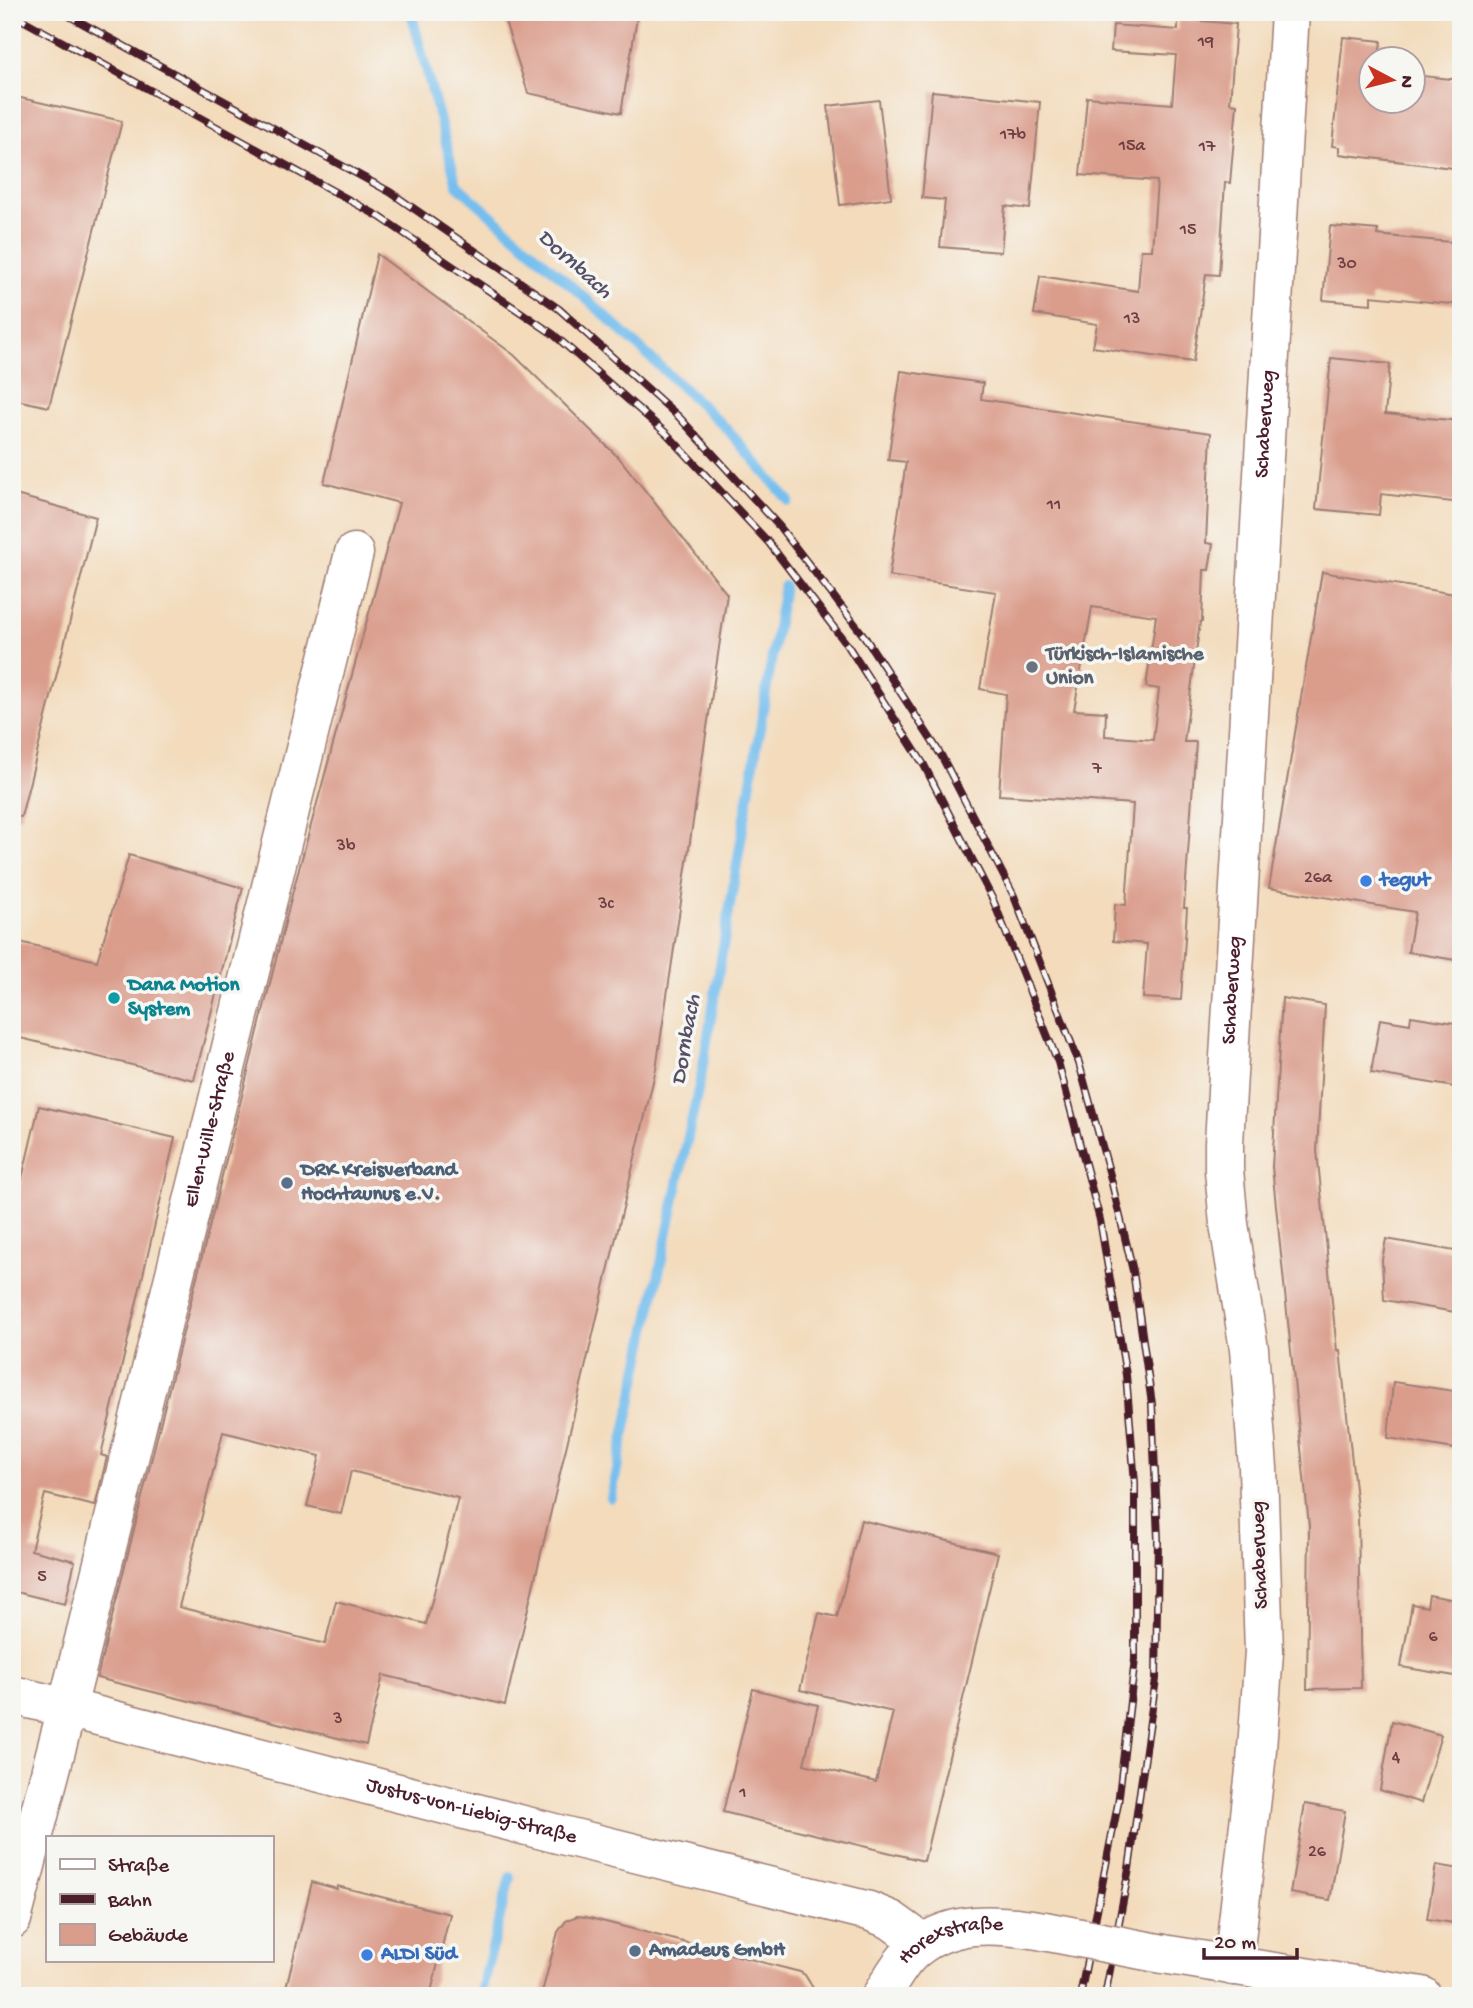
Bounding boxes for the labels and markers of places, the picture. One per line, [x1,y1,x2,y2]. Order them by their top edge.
place label: Türkisch-Islamische Union [1044,643,1205,692]
marker: Türkisch-Islamische Union [1024,659,1040,675]
place label: tegut [1378,869,1432,894]
marker: tegut [1358,873,1374,889]
place label: Dana Motion System [126,974,240,1023]
marker: Dana Motion System [106,990,122,1006]
place label: DRK Kreisverband Hochtaunus e.V. [299,1159,460,1208]
marker: DRK Kreisverband Hochtaunus e.V. [279,1175,295,1191]
place label: Amadeus GmbH [648,1939,786,1964]
place label: ALDI Süd [380,1943,459,1968]
marker: Amadeus GmbH [627,1943,643,1959]
marker: ALDI Süd [359,1947,375,1963]

